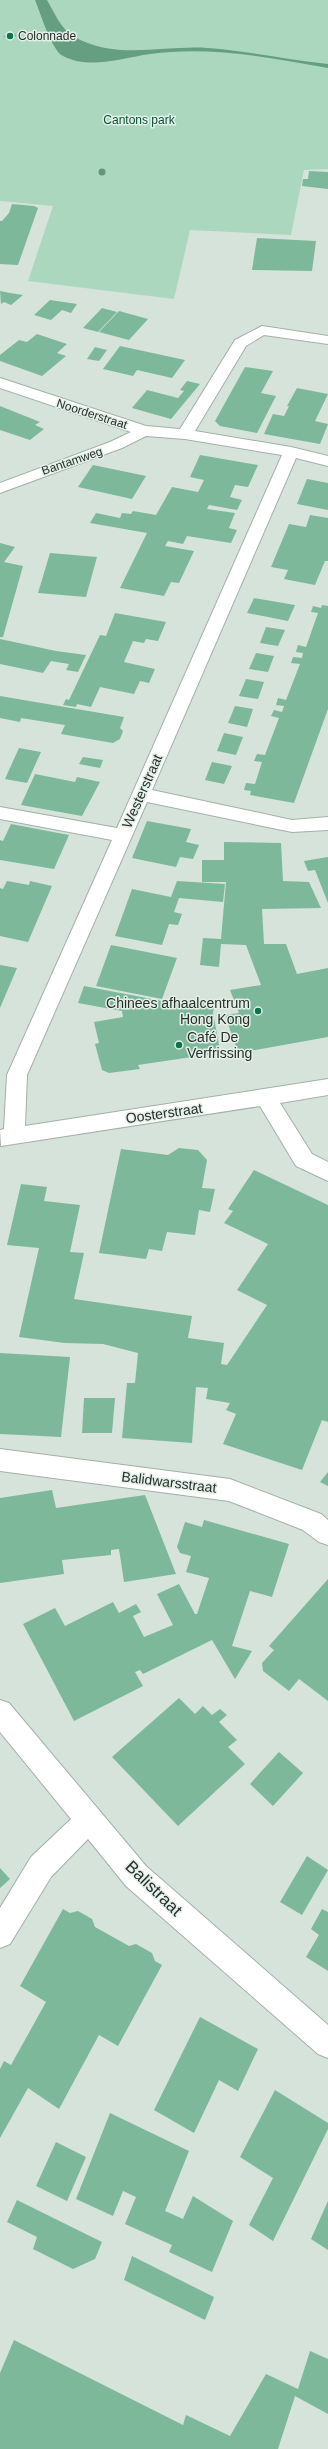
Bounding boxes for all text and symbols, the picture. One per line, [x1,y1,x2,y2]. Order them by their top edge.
place label: Colonnade [18,29,76,43]
marker: Colonnade [5,31,15,41]
park label: Cantons park [103,113,176,127]
street label: Noorderstraat [55,396,130,432]
street label: Bantamweg [40,444,104,478]
street label: Westerstraat [119,752,165,830]
place label: Chinees afhaalcentrum Hong Kong [106,995,250,1027]
marker: Chinees afhaalcentrum Hong Kong [253,1006,263,1016]
place label: Café De Verfrissing [187,1029,252,1061]
marker: Café De Verfrissing [174,1040,184,1050]
street label: Oosterstraat [125,1100,203,1126]
street label: Balidwarsstraat [121,1468,218,1496]
street label: Balistraat [122,1857,186,1920]

